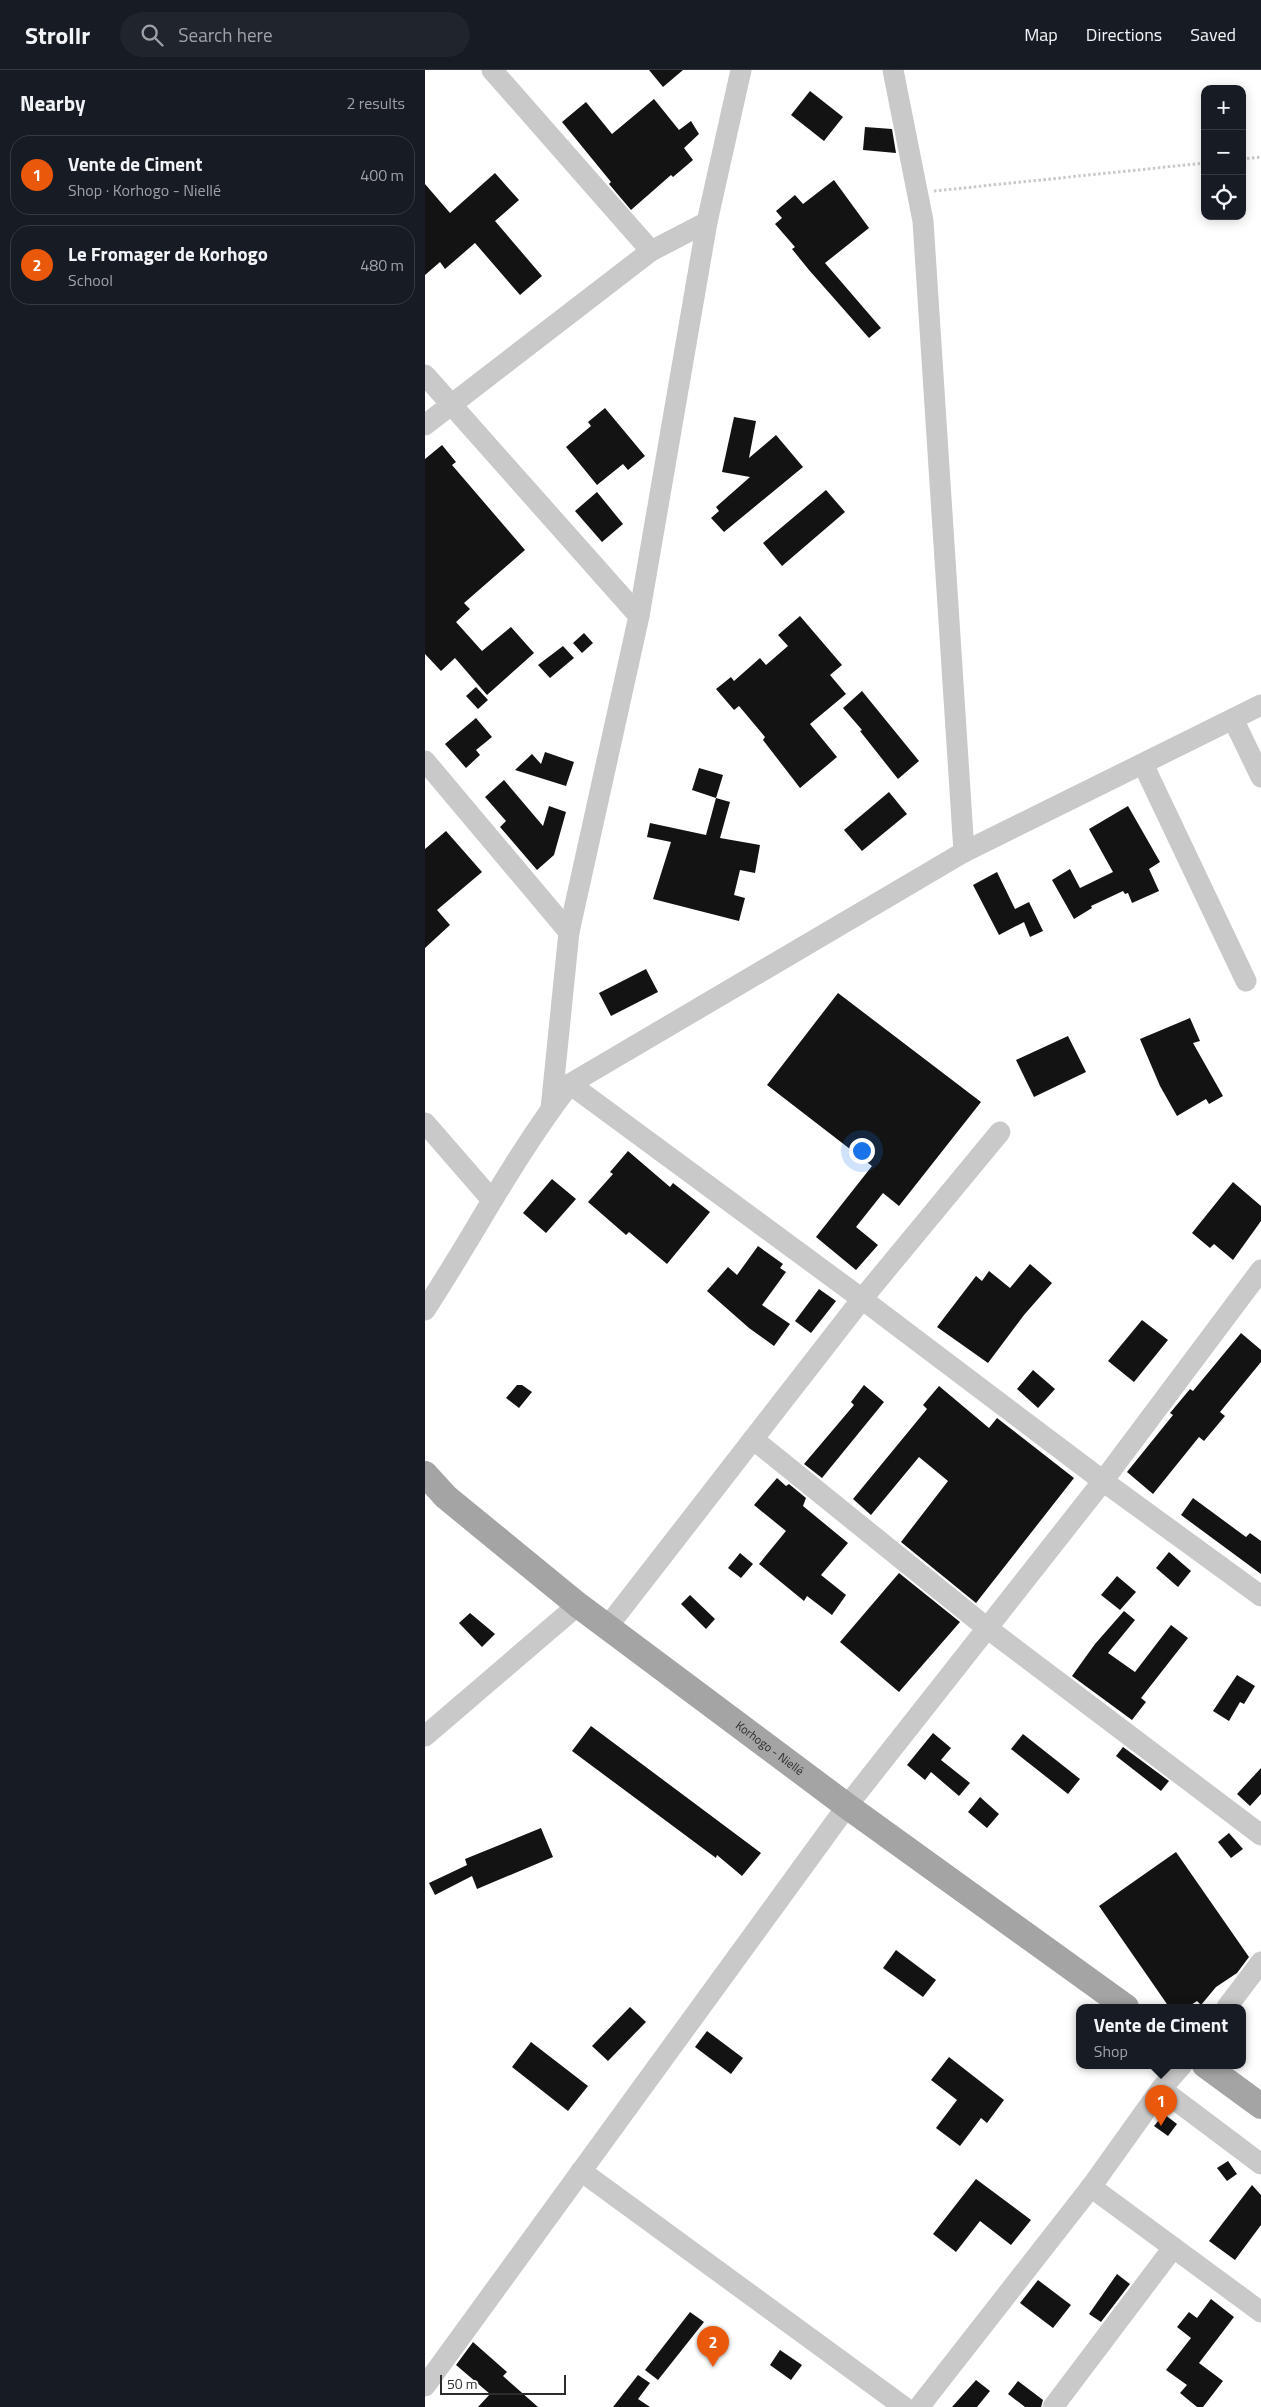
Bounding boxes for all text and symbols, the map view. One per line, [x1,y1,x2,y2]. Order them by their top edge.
search box [120,12,470,57]
text: Strollr [25,17,90,53]
text: Search here [178,20,273,49]
icon: search [138,21,166,49]
text: Map [1024,21,1058,48]
text: Directions [1086,21,1162,48]
text: Saved [1190,21,1236,48]
map controls [1201,85,1246,220]
button: + [1201,85,1246,130]
text: Nearby [20,87,85,119]
text: 2 results [346,91,405,115]
button: − [1201,130,1246,175]
text: Vente de Ciment [68,149,202,178]
text: 1 [33,163,41,187]
text: 400 m [360,163,404,187]
button: locate [1201,175,1246,220]
text: Shop · Korhogo - Niellé [68,178,221,202]
text: Le Fromager de Korhogo [68,239,268,268]
text: 2 [33,253,41,277]
text: 480 m [360,253,404,277]
text: School [68,268,113,292]
your location [849,1138,875,1164]
street label: Korhogo - Niellé [732,1716,808,1780]
popup [1076,2004,1246,2069]
text: Vente de Ciment [1094,2010,1228,2039]
text: Shop [1094,2039,1128,2063]
pin: 1 [1145,2085,1177,2126]
pin: 2 [697,2326,729,2367]
scale bar [440,2372,566,2395]
text: 50 m [447,2373,477,2394]

